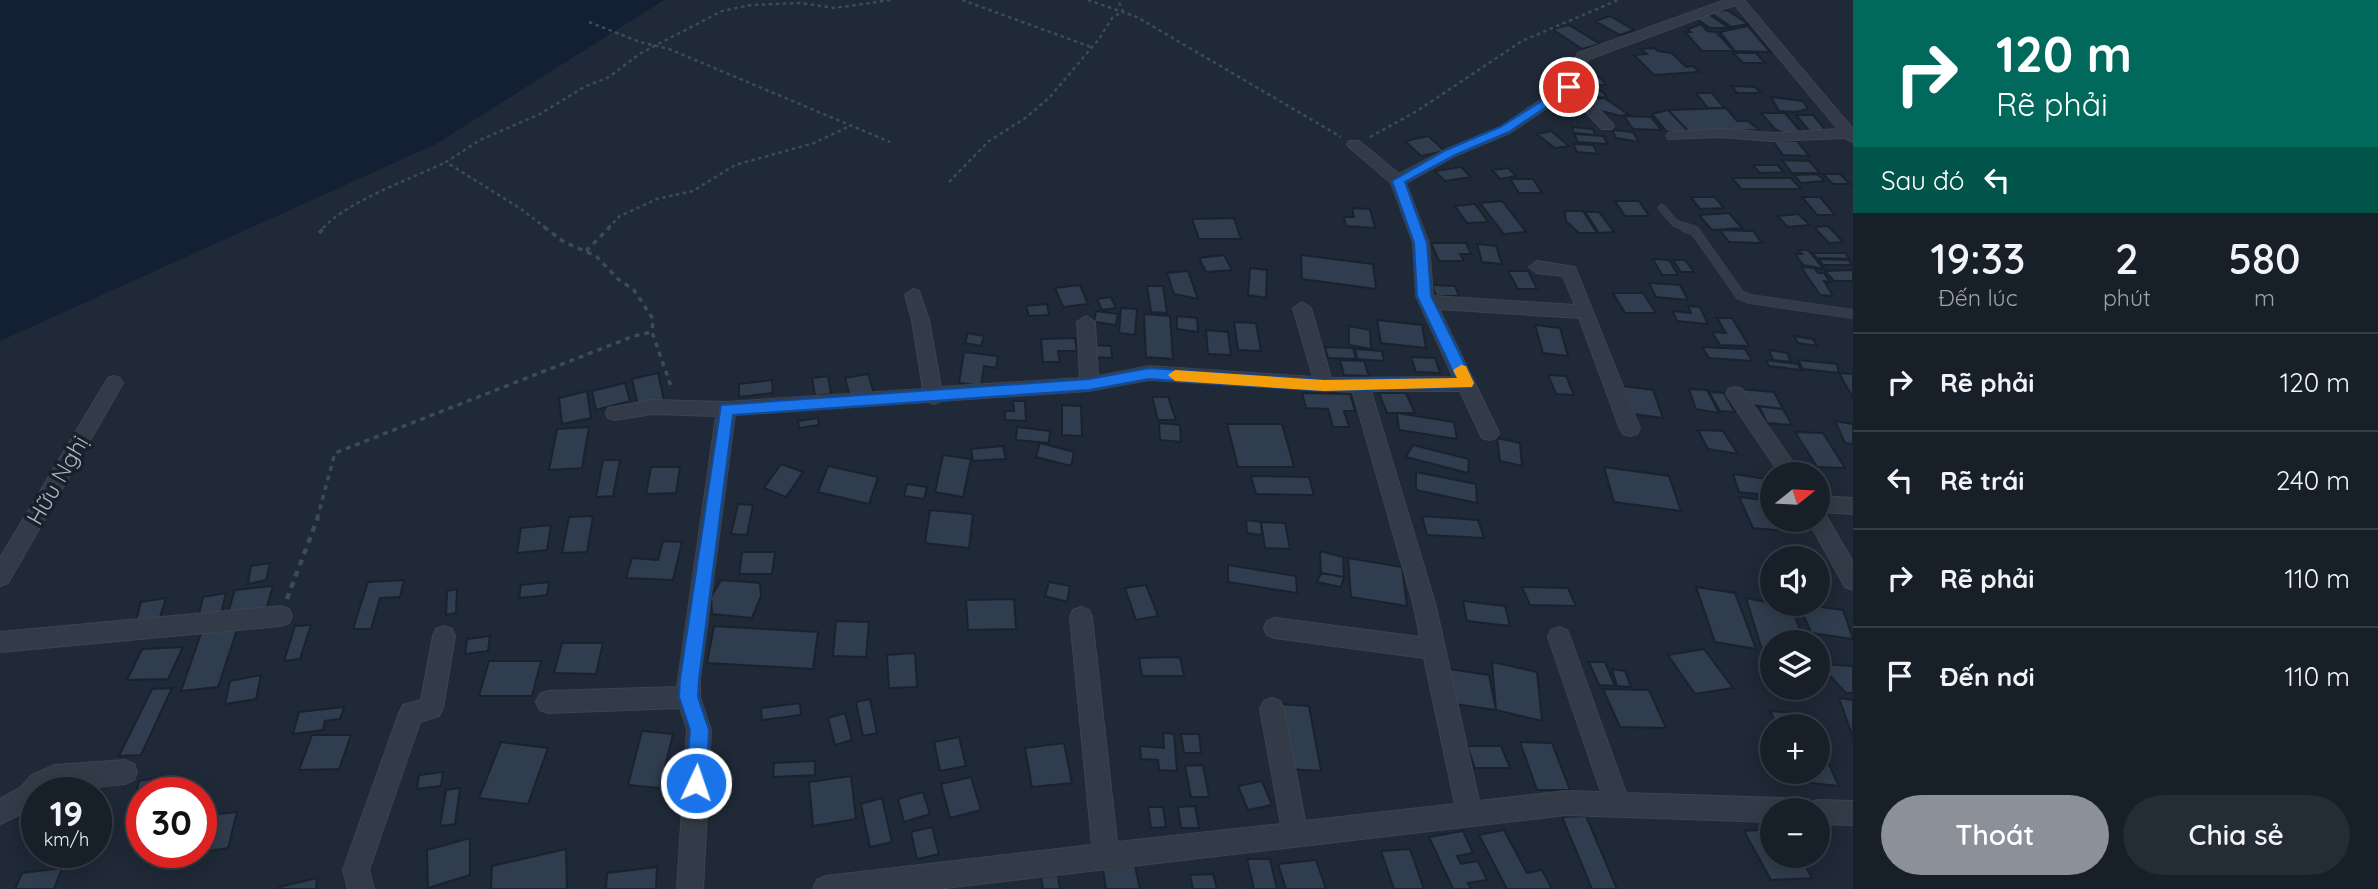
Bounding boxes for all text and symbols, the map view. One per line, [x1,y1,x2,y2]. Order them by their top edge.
text: 120 m [1996,23,2132,84]
icon: right [1881,28,1972,119]
pin [1539,57,1599,117]
icon: arrive [1550,68,1588,106]
text: Rẽ phải [1996,84,2108,124]
icon: left [1978,161,2016,199]
text: Sau đó [1881,164,1964,197]
text: 19:33 [1931,232,2025,285]
text: 2 [2115,232,2139,285]
text: 580 [2228,232,2300,285]
text: Đến lúc [1938,283,2018,312]
text: phút [2103,283,2151,312]
text: m [2254,283,2275,312]
icon: right [1881,363,1919,401]
text: Rẽ phải [1940,366,2034,399]
text: 120 m [2280,366,2350,399]
street label: Hữu Nghị [20,430,94,530]
icon: left [1881,461,1919,499]
north arrow [1760,462,1830,532]
map controls [1760,462,1830,868]
text: Rẽ trái [1940,464,2024,497]
text: 240 m [2276,464,2350,497]
button: sound [1760,546,1830,616]
icon: right [1881,559,1919,597]
text: Rẽ phải [1940,562,2034,595]
text: 110 m [2284,562,2350,595]
button: layers [1760,630,1830,700]
icon: arrive [1881,657,1919,695]
text: Đến nơi [1940,660,2035,693]
text: 110 m [2284,660,2350,693]
button: + [1760,714,1830,784]
position arrow [659,746,733,820]
speed limit sign: 30 [126,777,217,868]
text: 19 [50,791,83,835]
button: Thoát [1881,795,2109,875]
button: Chia sẻ [2123,795,2350,875]
button: − [1760,798,1830,868]
text: km/h [44,828,89,851]

